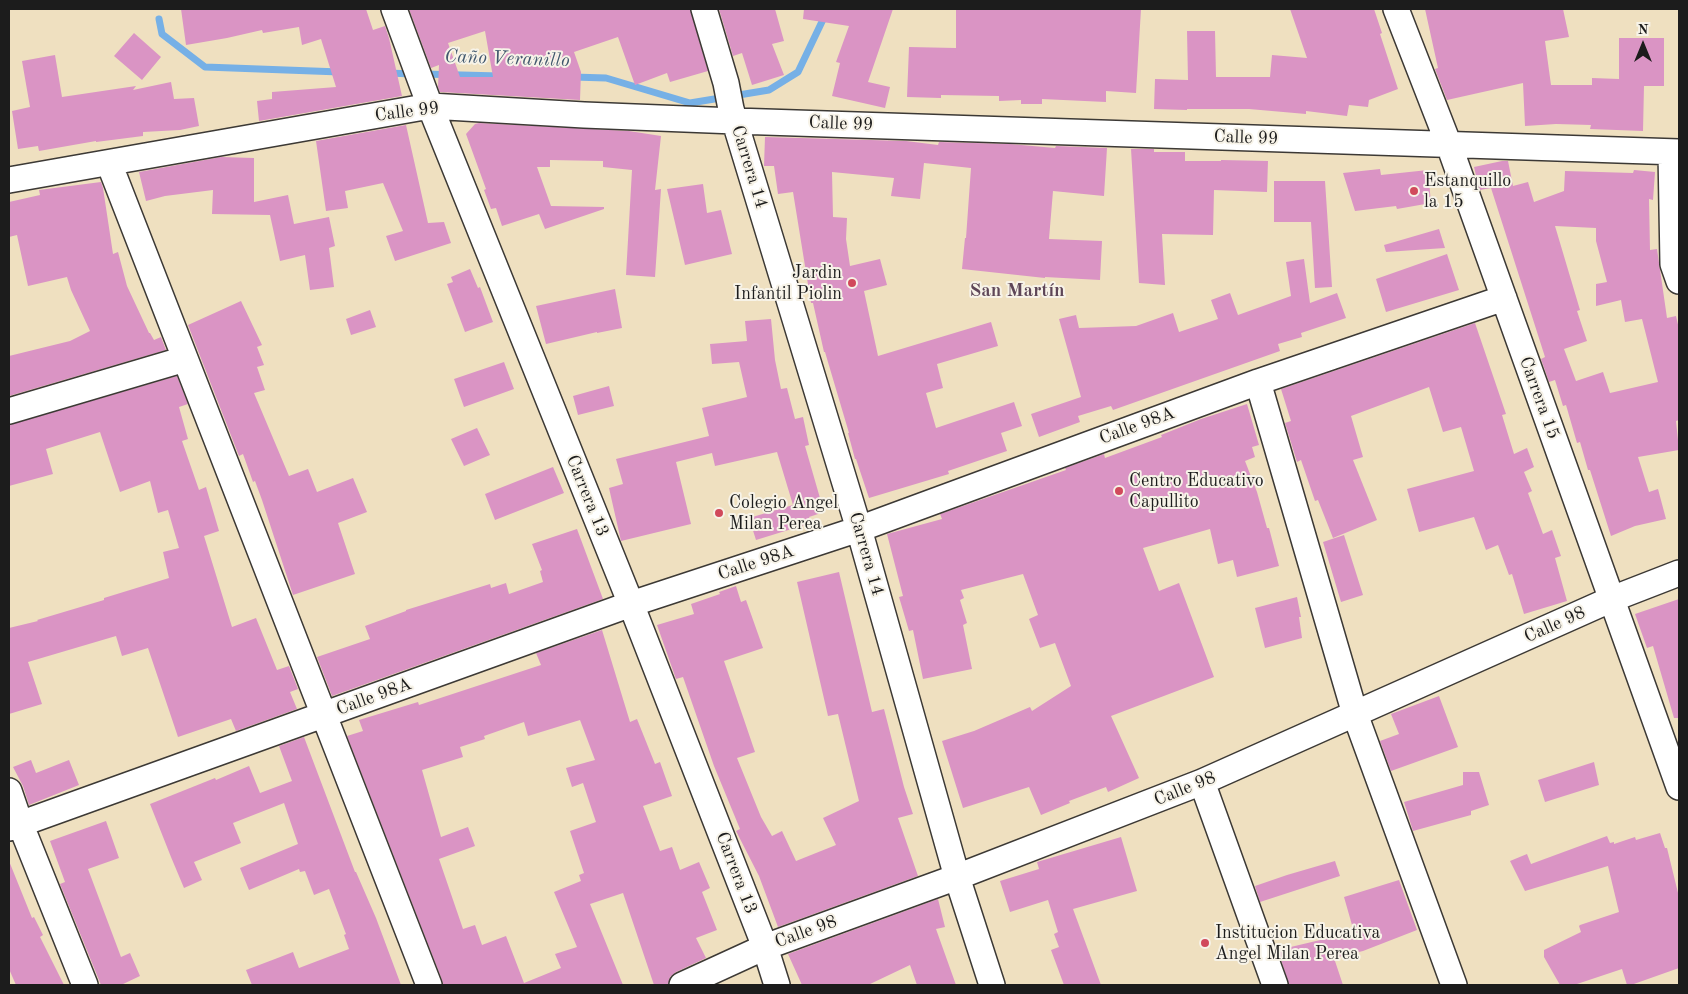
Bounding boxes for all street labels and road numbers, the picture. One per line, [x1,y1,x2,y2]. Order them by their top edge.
street label: Calle 99 [373,97,441,127]
street label: Calle 99 [808,112,874,136]
street label: Carrera 14 [726,123,772,211]
street label: Calle 99 [1213,126,1279,150]
street label: Carrera 15 [1514,354,1564,442]
street label: Calle 98A [1096,402,1178,450]
street label: Carrera 13 [561,452,613,540]
street label: Carrera 14 [844,510,888,598]
street label: Calle 98A [715,541,797,585]
street label: Calle 98 [1521,602,1589,648]
street label: Calle 98A [333,673,415,721]
street label: Calle 98 [1151,767,1219,811]
street label: Carrera 13 [710,829,762,917]
street label: Calle 98 [772,911,840,953]

